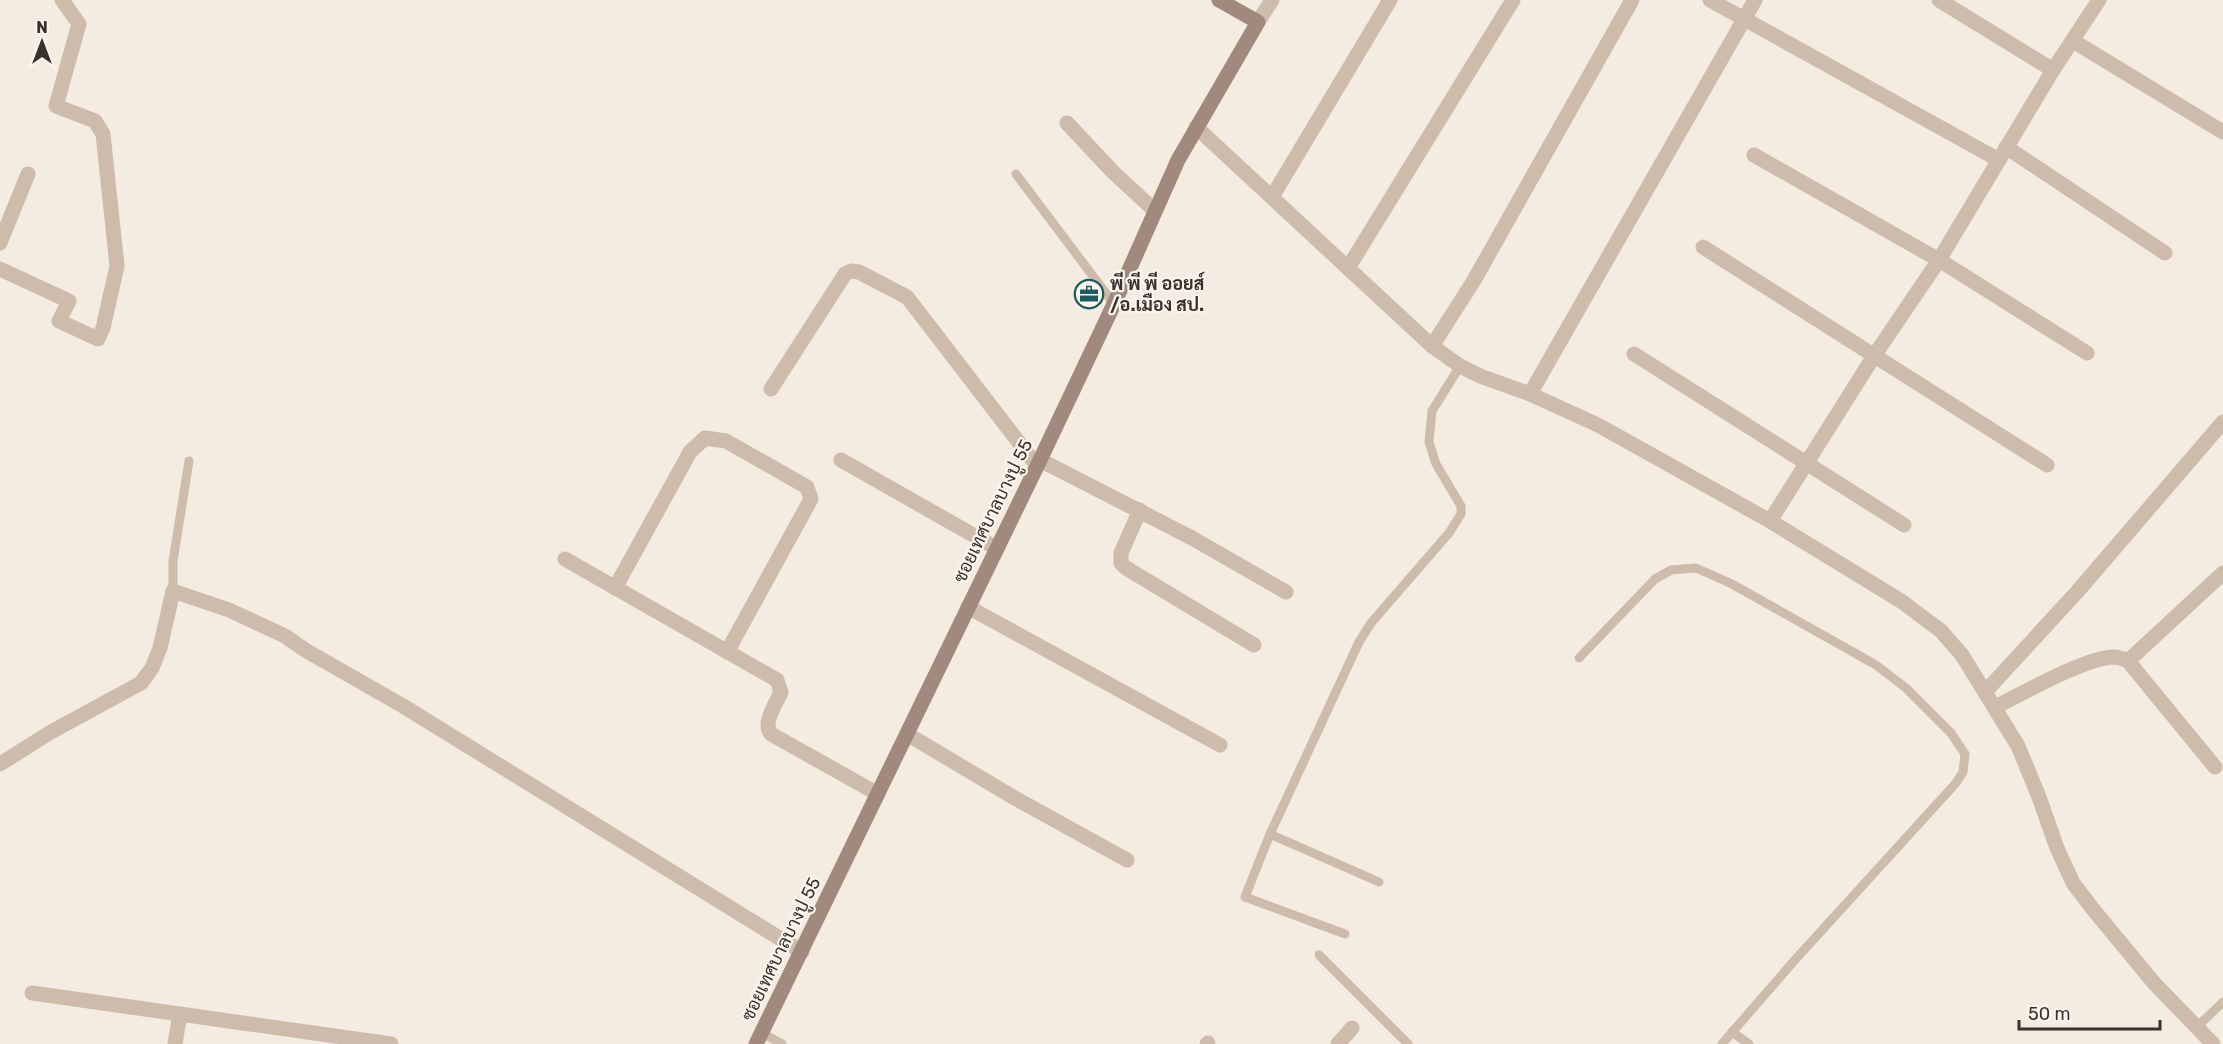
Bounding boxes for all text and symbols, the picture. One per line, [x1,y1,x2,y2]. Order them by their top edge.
north arrow [12,12,72,72]
text: N [36,18,48,37]
place label: พี พี พี ออยส์ /อ.เมือง สป. [1110,271,1205,316]
office icon: พี พี พี ออยส์ /อ.เมือง สป. [1073,278,1105,310]
street label: ซอยเทศบาลบางปู 55 [949,436,1039,587]
street label: ซอยเทศบาลบางปู 55 [737,874,827,1025]
scale bar [2019,993,2160,1031]
text: 50 m [2028,1003,2071,1025]

